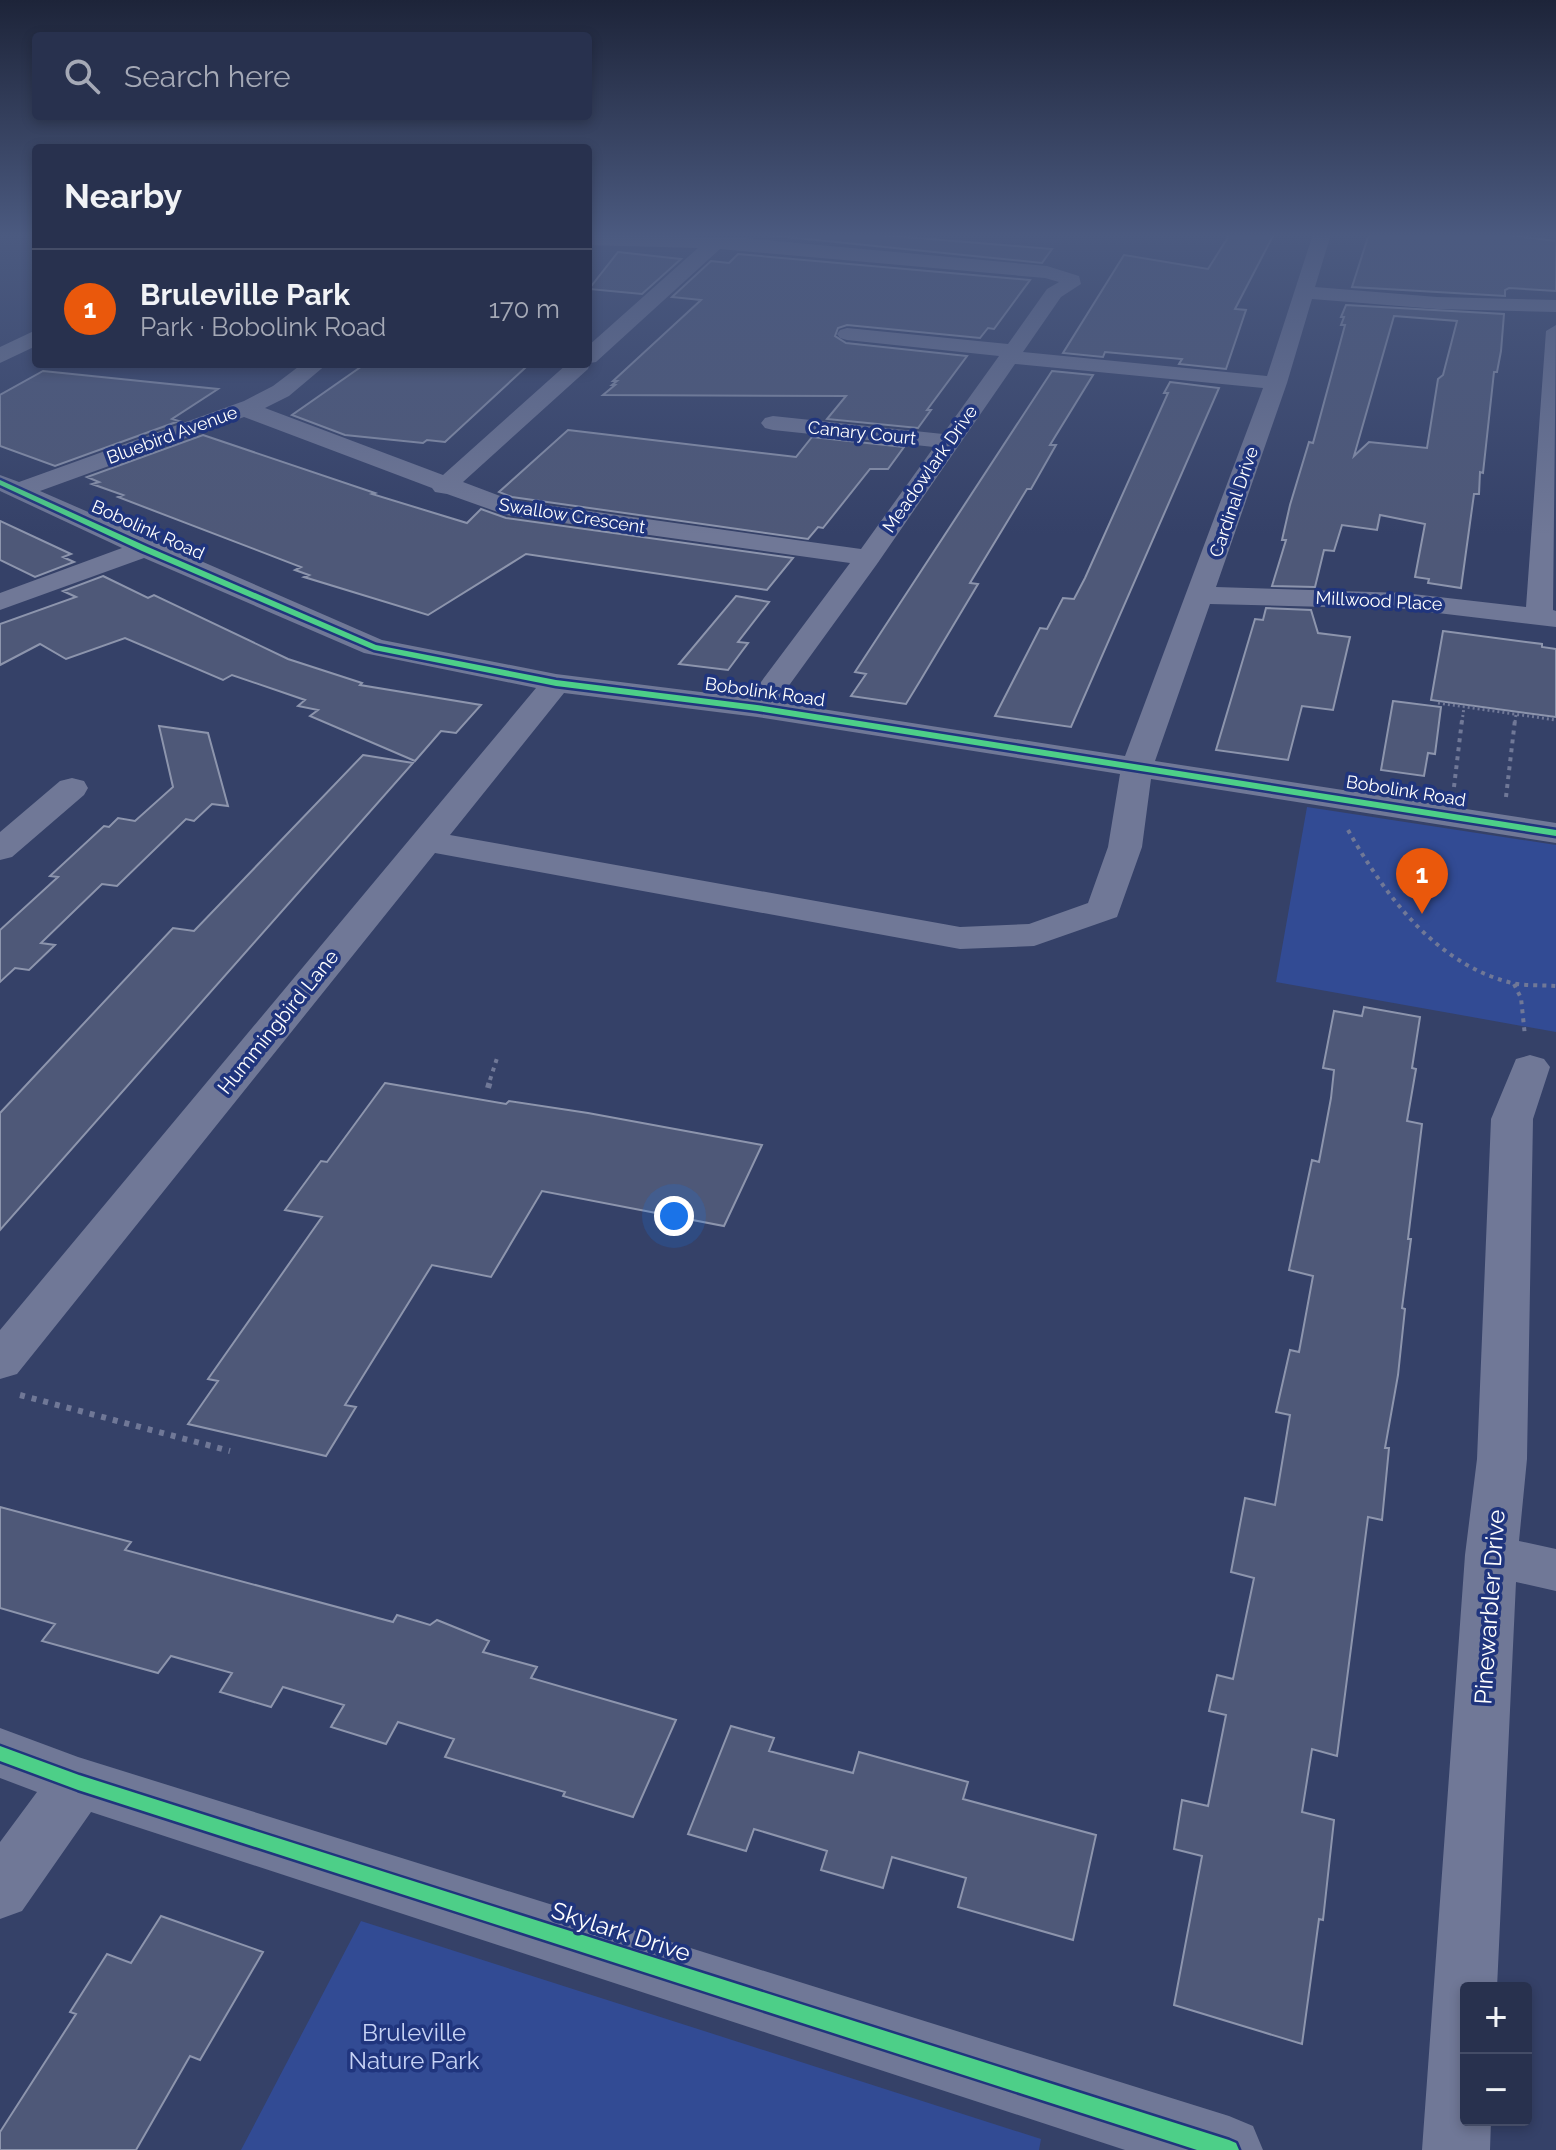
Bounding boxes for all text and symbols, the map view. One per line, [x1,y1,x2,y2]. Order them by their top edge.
search box [32,32,592,120]
icon: search [60,54,104,98]
text: Search here [124,59,291,94]
text: Nearby [64,176,182,216]
text: Bruleville Park [140,277,350,312]
text: 1 [84,294,96,324]
text: 170 m [489,294,560,324]
text: Park · Bobolink Road [140,312,386,342]
street label: Bluebird Avenue [104,401,240,468]
street label: Meadowlark Drive [878,401,982,536]
street label: Canary Court [807,416,917,449]
street label: Cardinal Drive [1205,443,1262,560]
street label: Swallow Crescent [497,494,647,537]
street label: Bobolink Road [89,495,208,564]
street label: Millwood Place [1315,587,1443,614]
street label: Bobolink Road [704,673,827,710]
street label: Bobolink Road [1345,771,1468,810]
pin: 1 [1396,848,1448,914]
street label: Hummingbird Lane [212,945,344,1099]
your location [654,1196,694,1236]
street label: Pinewarbler Drive [1468,1509,1511,1705]
street label: Skylark Drive [548,1895,694,1968]
map controls [1460,1982,1532,2126]
button: + [1460,1982,1532,2054]
park label: Bruleville Nature Park [349,2018,480,2075]
button: − [1460,2054,1532,2126]

